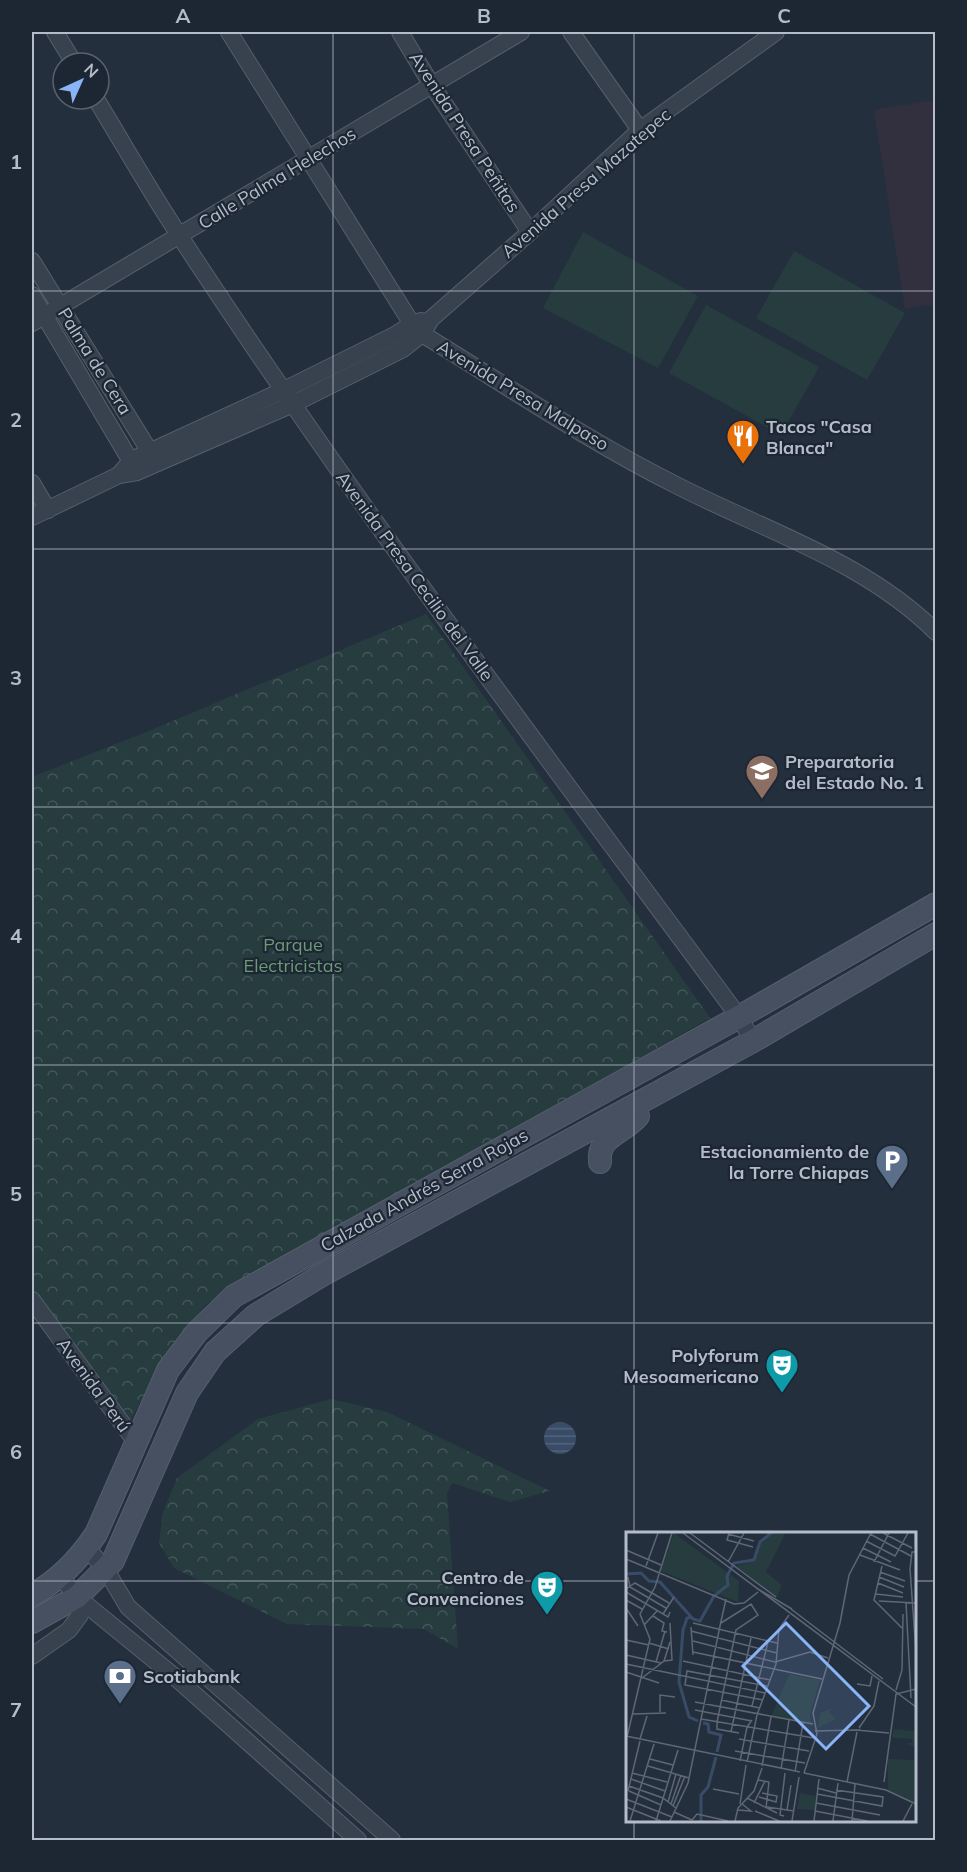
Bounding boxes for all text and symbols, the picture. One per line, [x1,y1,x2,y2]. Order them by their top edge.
text: A [176,3,191,28]
text: B [477,3,491,28]
text: C [777,3,791,28]
street label: Avenida Presa Peñitas [404,47,526,217]
north arrow [51,51,111,111]
text: N [80,59,103,82]
street label: Avenida Presa Mazatepec [497,103,676,263]
street label: Calle Palma Helechos [194,122,360,234]
text: 1 [10,149,22,174]
street label: Palma de Cera [53,303,137,419]
street label: Avenida Presa Malpaso [433,335,613,455]
text: 2 [10,407,22,432]
place label: Tacos "Casa Blanca" [766,415,872,459]
restaurant icon: Tacos "Casa Blanca" [725,418,761,465]
street label: Avenida Presa Cecilio del Valle [331,467,499,685]
text: 3 [10,665,22,690]
place label: Preparatoria del Estado No. 1 [785,750,924,794]
school or university icon: Preparatoria del Estado No. 1 [744,753,780,800]
text: 4 [10,923,22,948]
park label: Parque Electricistas [244,933,342,977]
street label: Calzada Andrés Serra Rojas [316,1123,532,1257]
place label: Estacionamiento de la Torre Chiapas [700,1140,869,1184]
parking icon: Estacionamiento de la Torre Chiapas [874,1143,910,1190]
text: 5 [10,1181,22,1206]
street label: Avenida Perú [52,1333,136,1437]
place label: Polyforum Mesoamericano [623,1344,759,1388]
theatre icon: Polyforum Mesoamericano [764,1347,800,1394]
text: 6 [10,1439,22,1464]
inset map [626,1532,916,1821]
place label: Centro de Convenciones [406,1566,524,1610]
theatre icon: Centro de Convenciones [529,1569,565,1616]
bank icon: Scotiabank [102,1658,138,1705]
place label: Scotiabank [143,1665,241,1688]
text: 7 [10,1697,22,1722]

